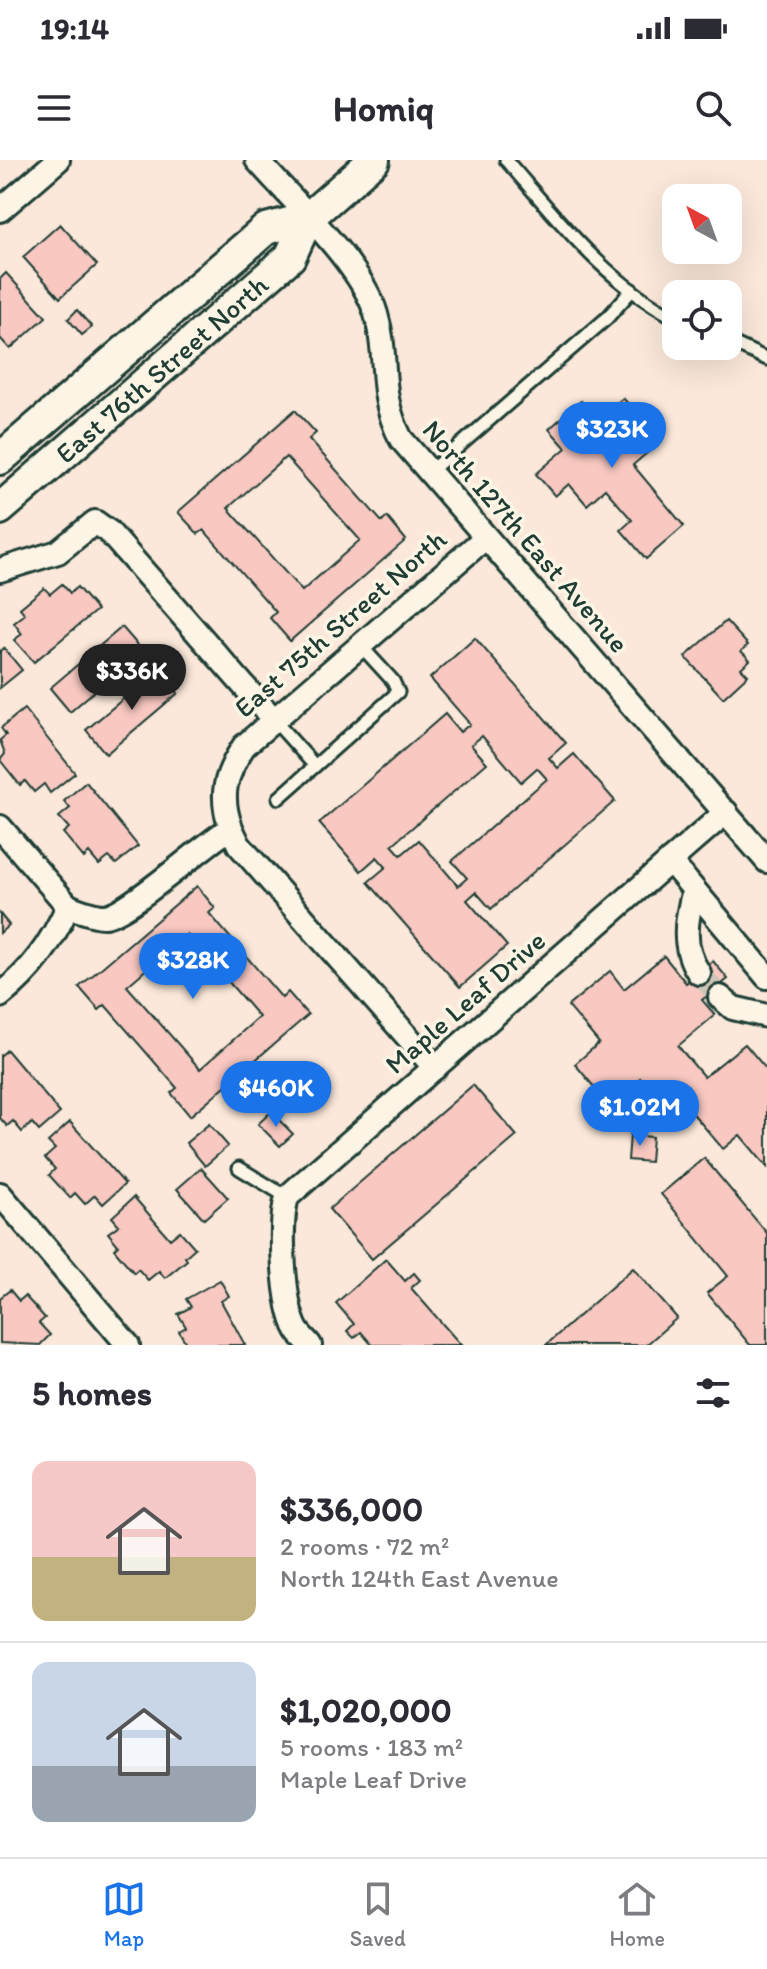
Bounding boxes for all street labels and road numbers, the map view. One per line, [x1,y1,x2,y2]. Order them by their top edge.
street label: East 76th Street North [48,267,275,470]
street label: North 127th East Avenue [416,413,636,659]
street label: East 75th Street North [227,522,453,724]
street label: Maple Leaf Drive [378,923,552,1081]

